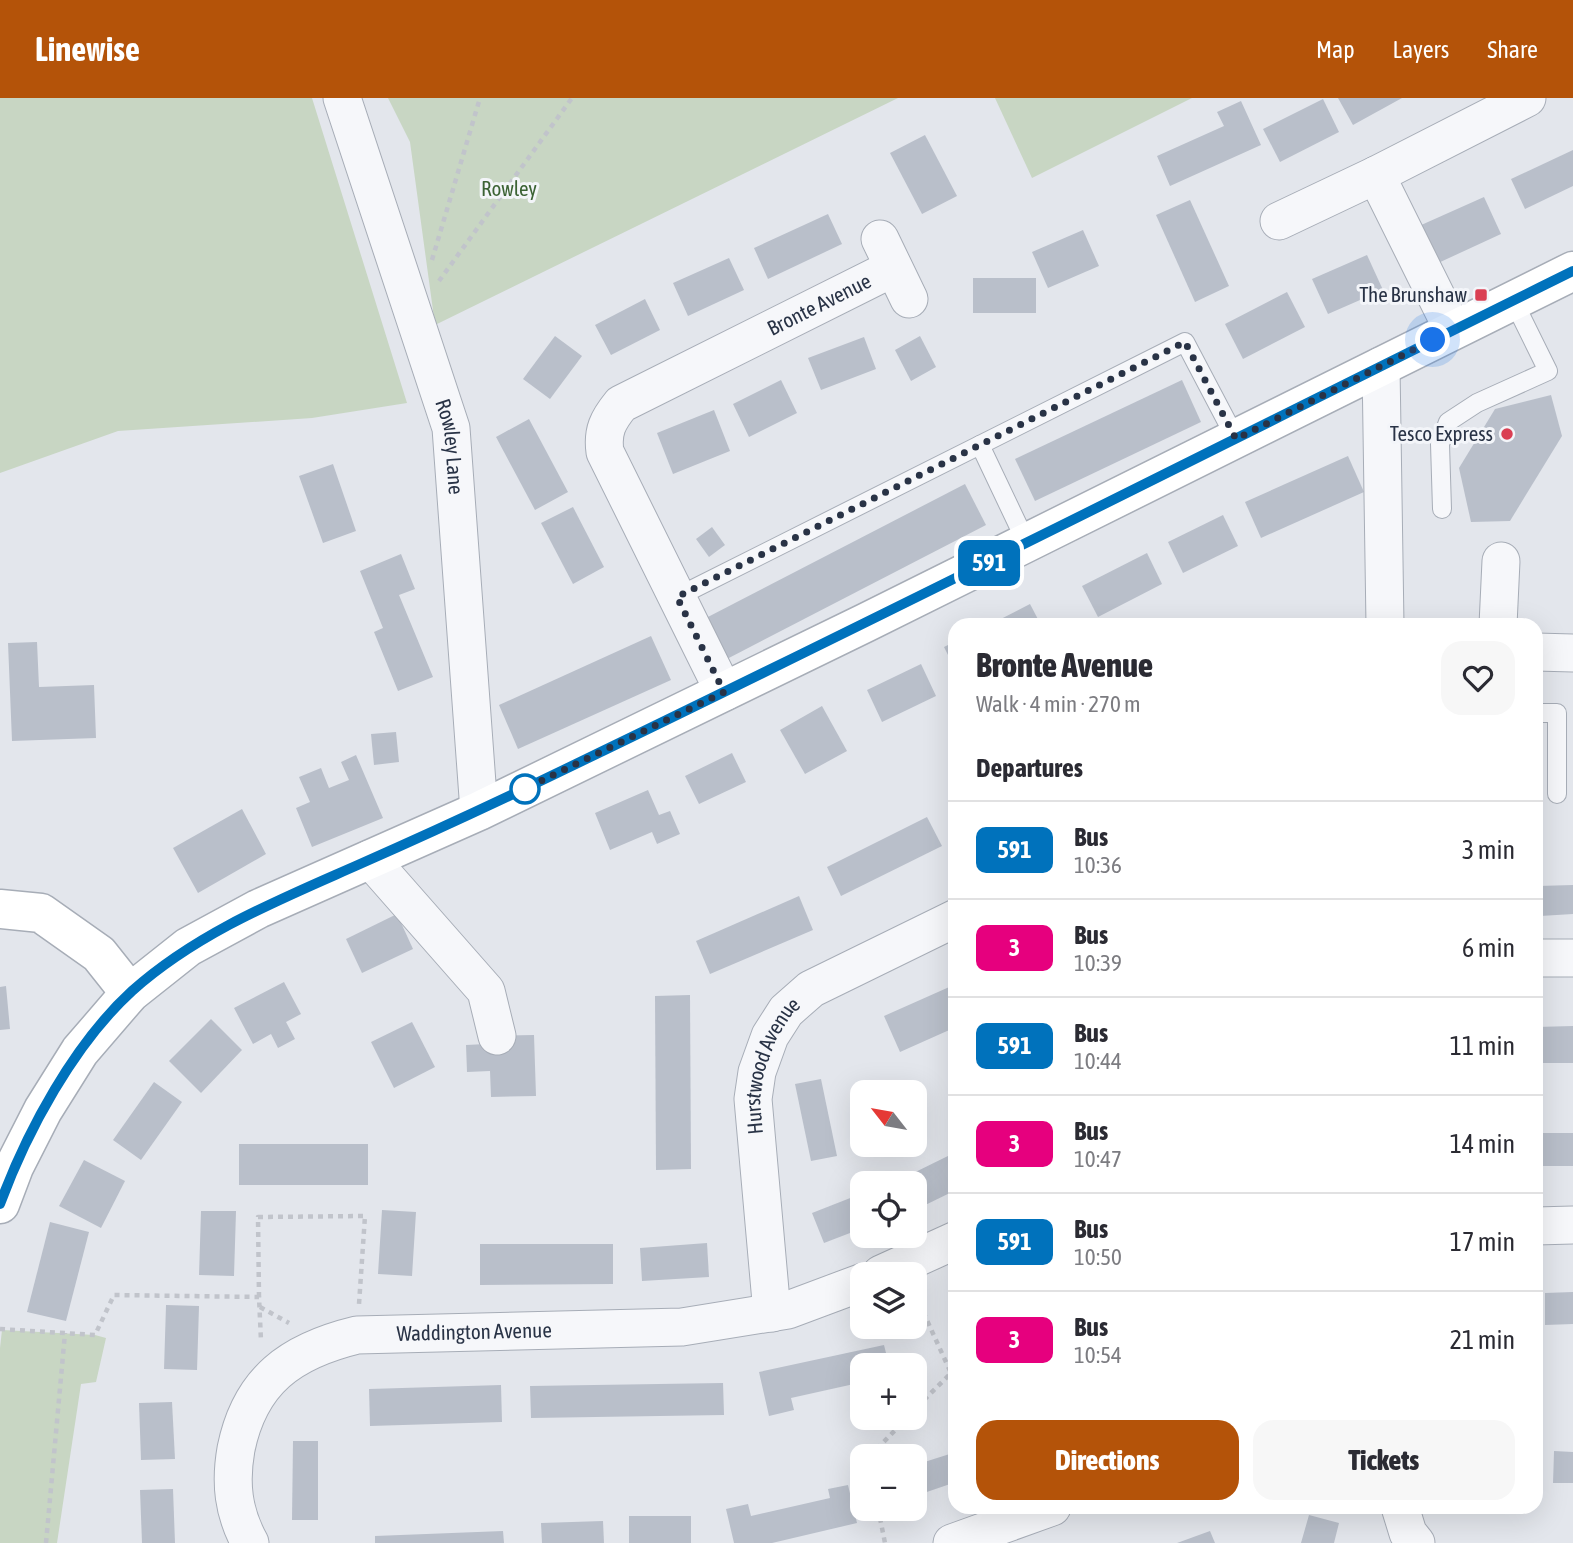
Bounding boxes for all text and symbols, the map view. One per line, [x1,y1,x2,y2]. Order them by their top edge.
text: Linewise [35,30,140,68]
text: Map [1316,36,1355,63]
text: Layers [1393,36,1449,63]
text: Share [1487,36,1538,63]
park label: Rowley [481,176,537,200]
street label: Bronte Avenue [763,268,875,340]
place label: The Brunshaw [1359,282,1467,306]
marker: The Brunshaw [1473,287,1489,303]
your location [1415,322,1450,357]
street label: Rowley Lane [431,396,469,495]
place label: Tesco Express [1390,421,1493,445]
marker: Tesco Express [1499,426,1515,442]
line badge: 591 [949,540,1029,586]
text: 591 [972,549,1006,576]
button: heart [1441,641,1515,715]
text: Bronte Avenue [976,646,1153,684]
text: Walk · 4 min · 270 m [976,691,1140,717]
text: Departures [976,753,1083,783]
unlabelled marker [510,774,540,804]
text: Bus [1074,822,1108,852]
text: 3 min [1462,835,1515,865]
text: 591 [998,836,1031,863]
text: 10:36 [1074,852,1122,878]
text: Bus [1074,920,1108,950]
text: 6 min [1462,933,1515,963]
text: 3 [1009,934,1020,961]
text: 10:39 [1074,950,1122,976]
street label: Hurstwood Avenue [740,992,804,1135]
text: Bus [1074,1018,1108,1048]
text: 11 min [1450,1031,1515,1061]
text: 591 [998,1032,1031,1059]
text: 10:44 [1074,1048,1122,1074]
north arrow [850,1080,928,1157]
map controls [850,1080,927,1521]
text: Bus [1074,1116,1108,1146]
text: 14 min [1450,1129,1515,1159]
text: 3 [1009,1130,1020,1157]
text: 10:47 [1074,1146,1122,1172]
button: locate [850,1171,927,1248]
text: Bus [1074,1214,1108,1244]
text: 17 min [1450,1227,1515,1257]
text: 591 [998,1228,1031,1255]
text: 10:50 [1074,1244,1122,1270]
button: layers [850,1262,927,1339]
text: Bus [1074,1312,1108,1342]
street label: Waddington Avenue [396,1317,552,1345]
text: 21 min [1450,1325,1515,1355]
text: 3 [1009,1326,1020,1353]
text: 10:54 [1074,1342,1122,1368]
button: + [850,1353,927,1430]
button: Directions [976,1420,1239,1500]
button: Tickets [1253,1420,1515,1500]
button: − [850,1444,927,1521]

